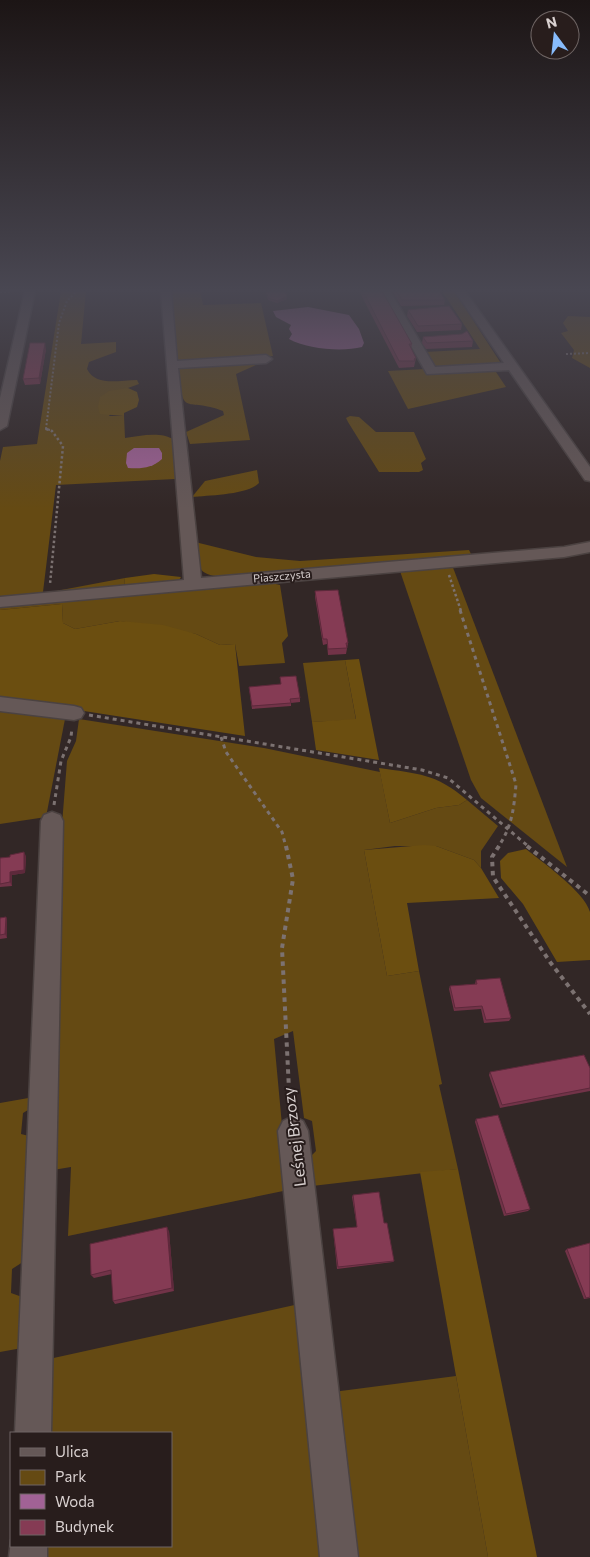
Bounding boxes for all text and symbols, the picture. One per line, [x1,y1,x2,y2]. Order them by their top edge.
north arrow [530,10,580,60]
text: N [544,12,559,32]
street label: Piaszczysta [253,567,311,584]
street label: Leśnej Brzozy [278,1086,309,1188]
legend [10,1432,172,1547]
text: Ulica [55,1442,89,1460]
text: Park [55,1467,86,1485]
text: Woda [55,1492,95,1510]
text: Budynek [55,1517,114,1535]

